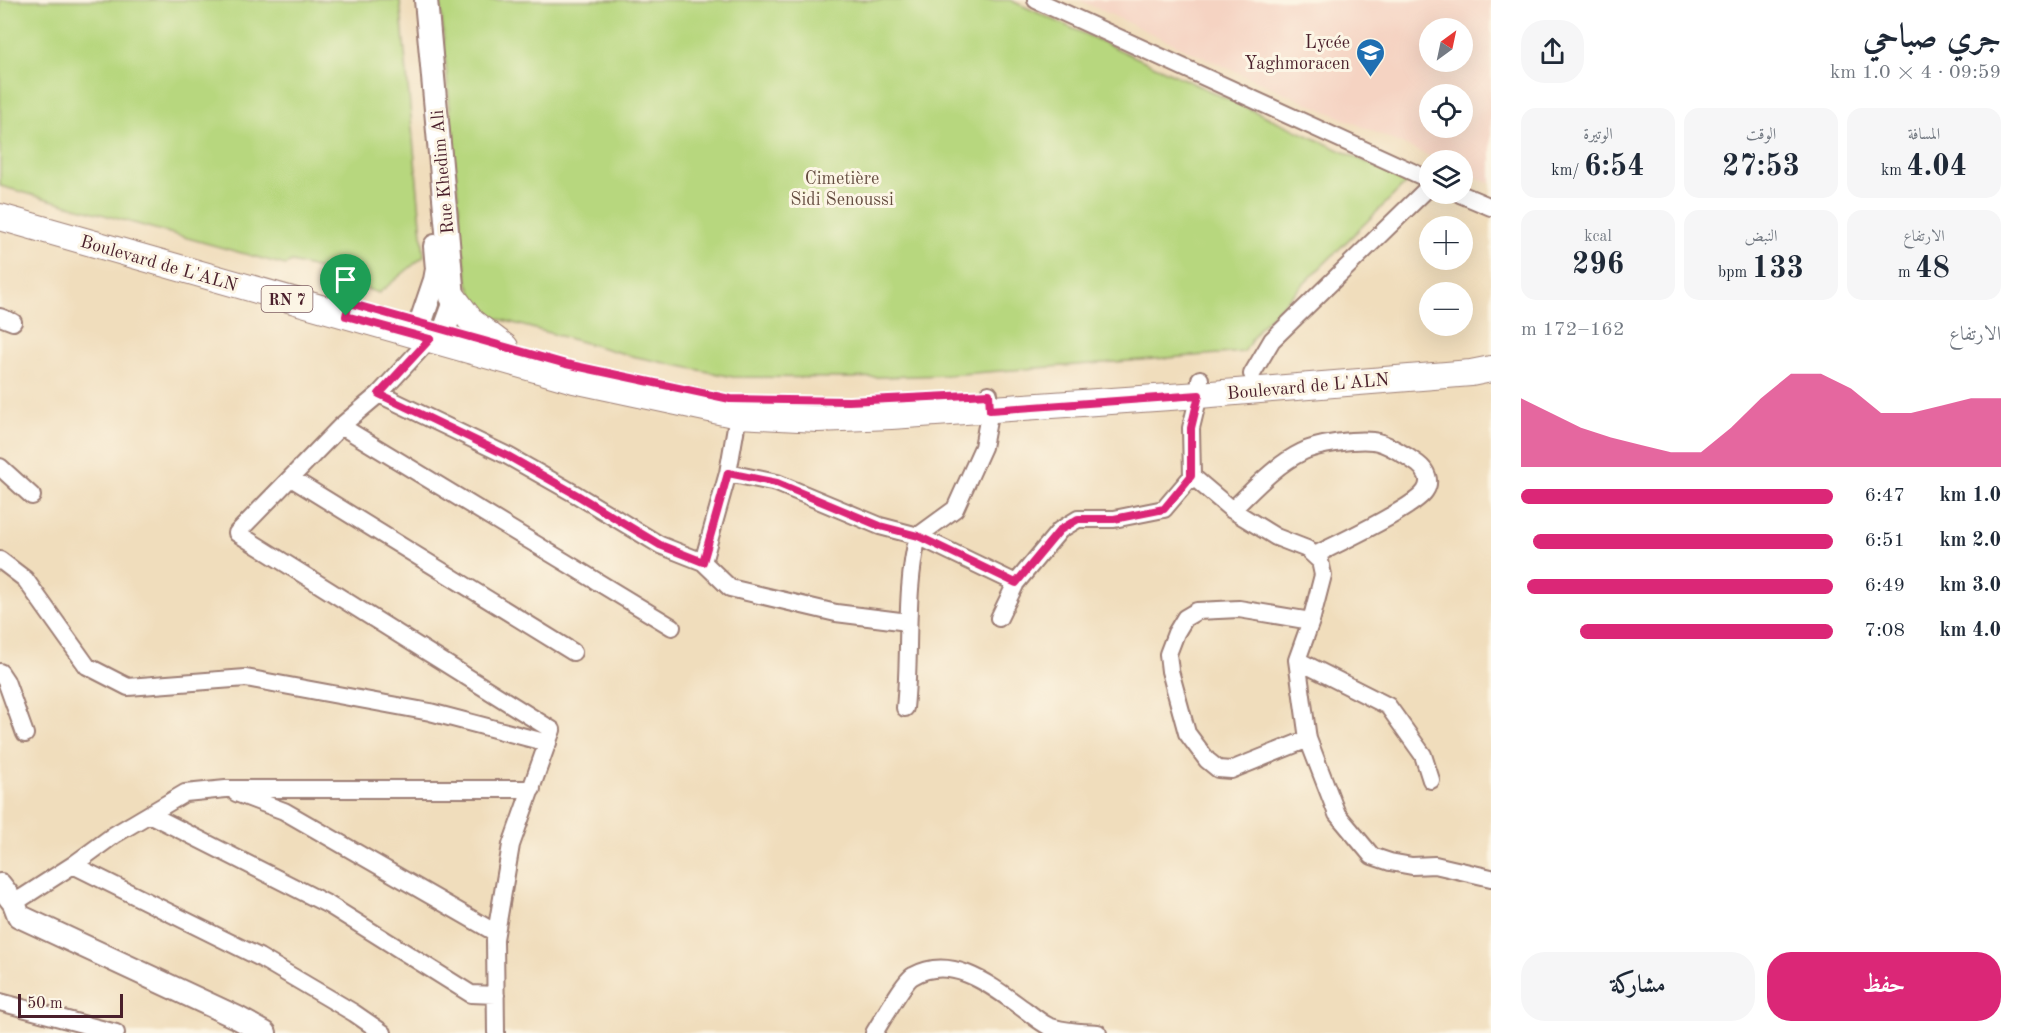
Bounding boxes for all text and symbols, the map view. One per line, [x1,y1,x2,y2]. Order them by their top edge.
north arrow [1419,18,1473,72]
map controls [1419,18,1473,336]
button: share [1521,20,1584,83]
text: جري صباحي [1863,22,2001,55]
place label: Lycée Yaghmoracen [1244,34,1350,73]
school or university icon: Lycée Yaghmoracen [1355,36,1387,78]
text: 09:59 · 4 × 1.0 km [1830,63,2001,83]
button: locate [1419,84,1473,138]
street label: Rue Khedim Ali [429,109,457,235]
text: الوتيرة [1583,127,1613,143]
text: الوقت [1746,127,1776,143]
text: المسافة [1908,127,1940,143]
button: layers [1419,150,1473,204]
text: 6:54 [1584,152,1645,182]
text: 27:53 [1722,152,1800,182]
text: 4.04 [1906,152,1967,182]
text: /km [1551,163,1584,179]
text: km [1881,163,1906,179]
park label: Cimetière Sidi Senoussi [790,170,894,209]
button: + [1419,216,1473,270]
text: kcal [1584,229,1612,245]
text: النبض [1745,229,1777,245]
text: الارتفاع [1903,229,1945,245]
street label: Boulevard de L'ALN [78,233,239,295]
text: 296 [1572,250,1624,280]
pin [320,254,371,316]
text: 133 [1752,254,1804,284]
text: 48 [1915,254,1950,284]
icon: arrive [329,263,362,296]
text: bpm [1718,265,1752,281]
text: m [1898,265,1915,281]
button: − [1419,282,1473,336]
road number: RN 7 [262,286,312,312]
text: 162–172 m [1521,320,1625,340]
text: الارتفاع [1949,325,2001,345]
street label: Boulevard de L'ALN [1226,371,1390,403]
text: 6:47 [1865,486,1905,506]
text: 1.0 km [1939,486,2001,506]
text: 6:51 [1865,531,1905,551]
text: 2.0 km [1939,531,2001,551]
text: 6:49 [1865,576,1905,596]
text: 3.0 km [1939,576,2001,596]
text: 7:08 [1865,621,1905,641]
text: 4.0 km [1939,621,2001,641]
button: مشاركة [1521,952,1755,1021]
button: حفظ [1767,952,2001,1021]
scale bar [18,991,123,1018]
text: 50 m [27,996,63,1012]

